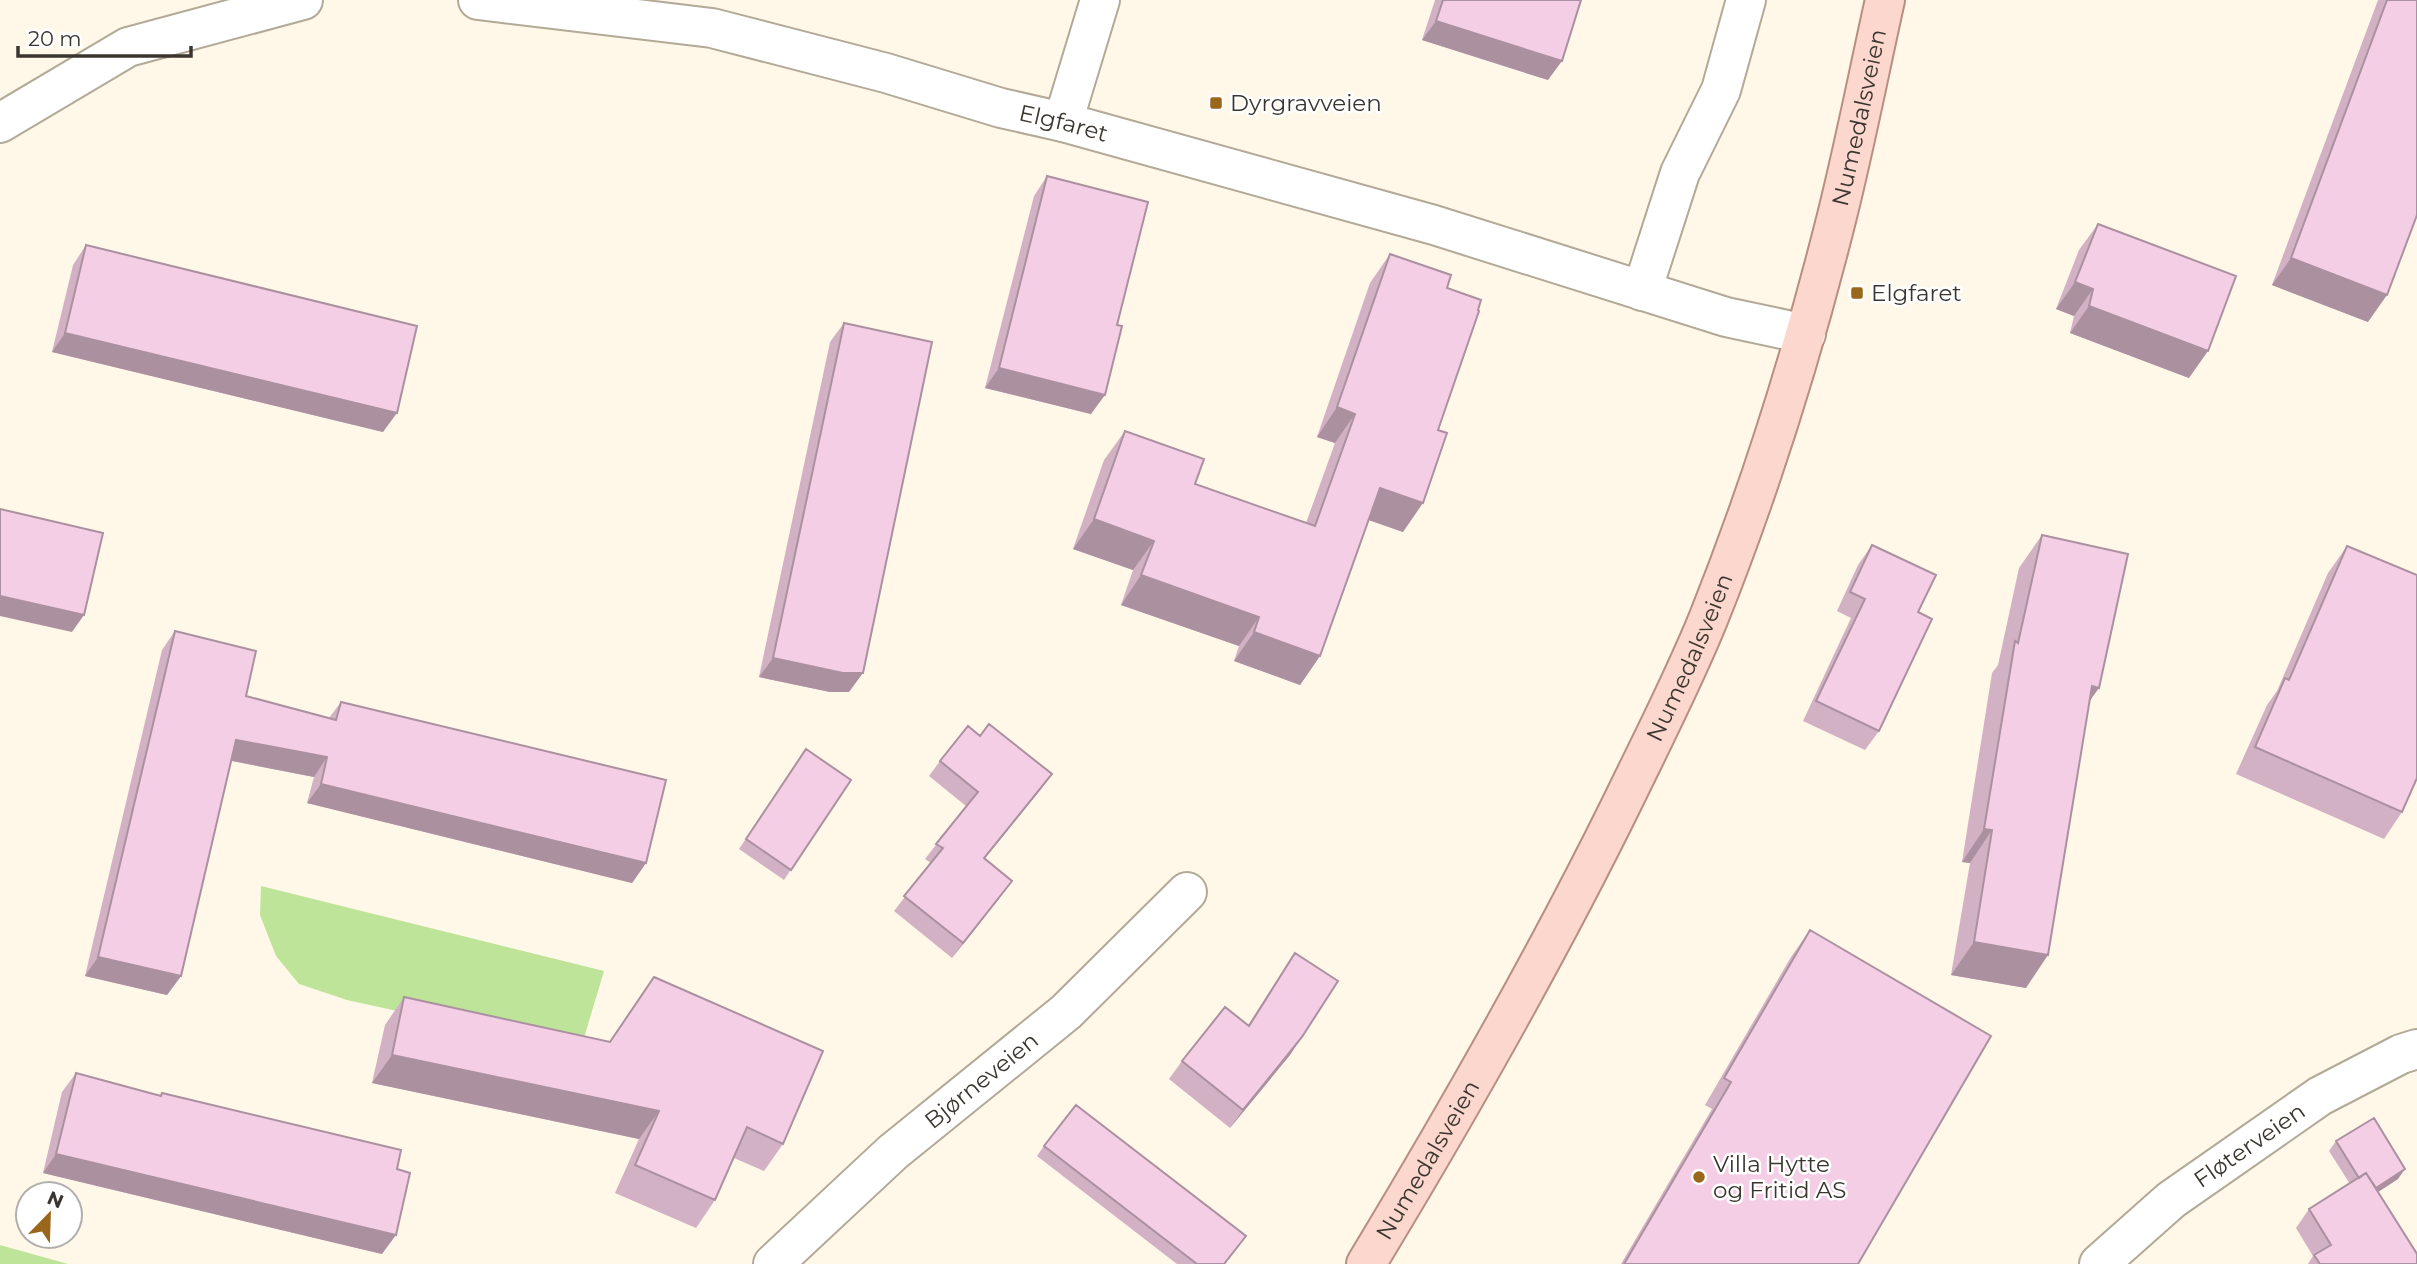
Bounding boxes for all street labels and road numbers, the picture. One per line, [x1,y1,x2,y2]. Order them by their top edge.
street label: Numedalsveien [1826,26,1892,209]
street label: Elgfaret [1017,99,1111,148]
street label: Numedalsveien [1640,570,1739,746]
street label: Bjørneveien [919,1026,1044,1135]
street label: Numedalsveien [1370,1075,1485,1245]
street label: Fløterveien [2188,1097,2310,1194]

